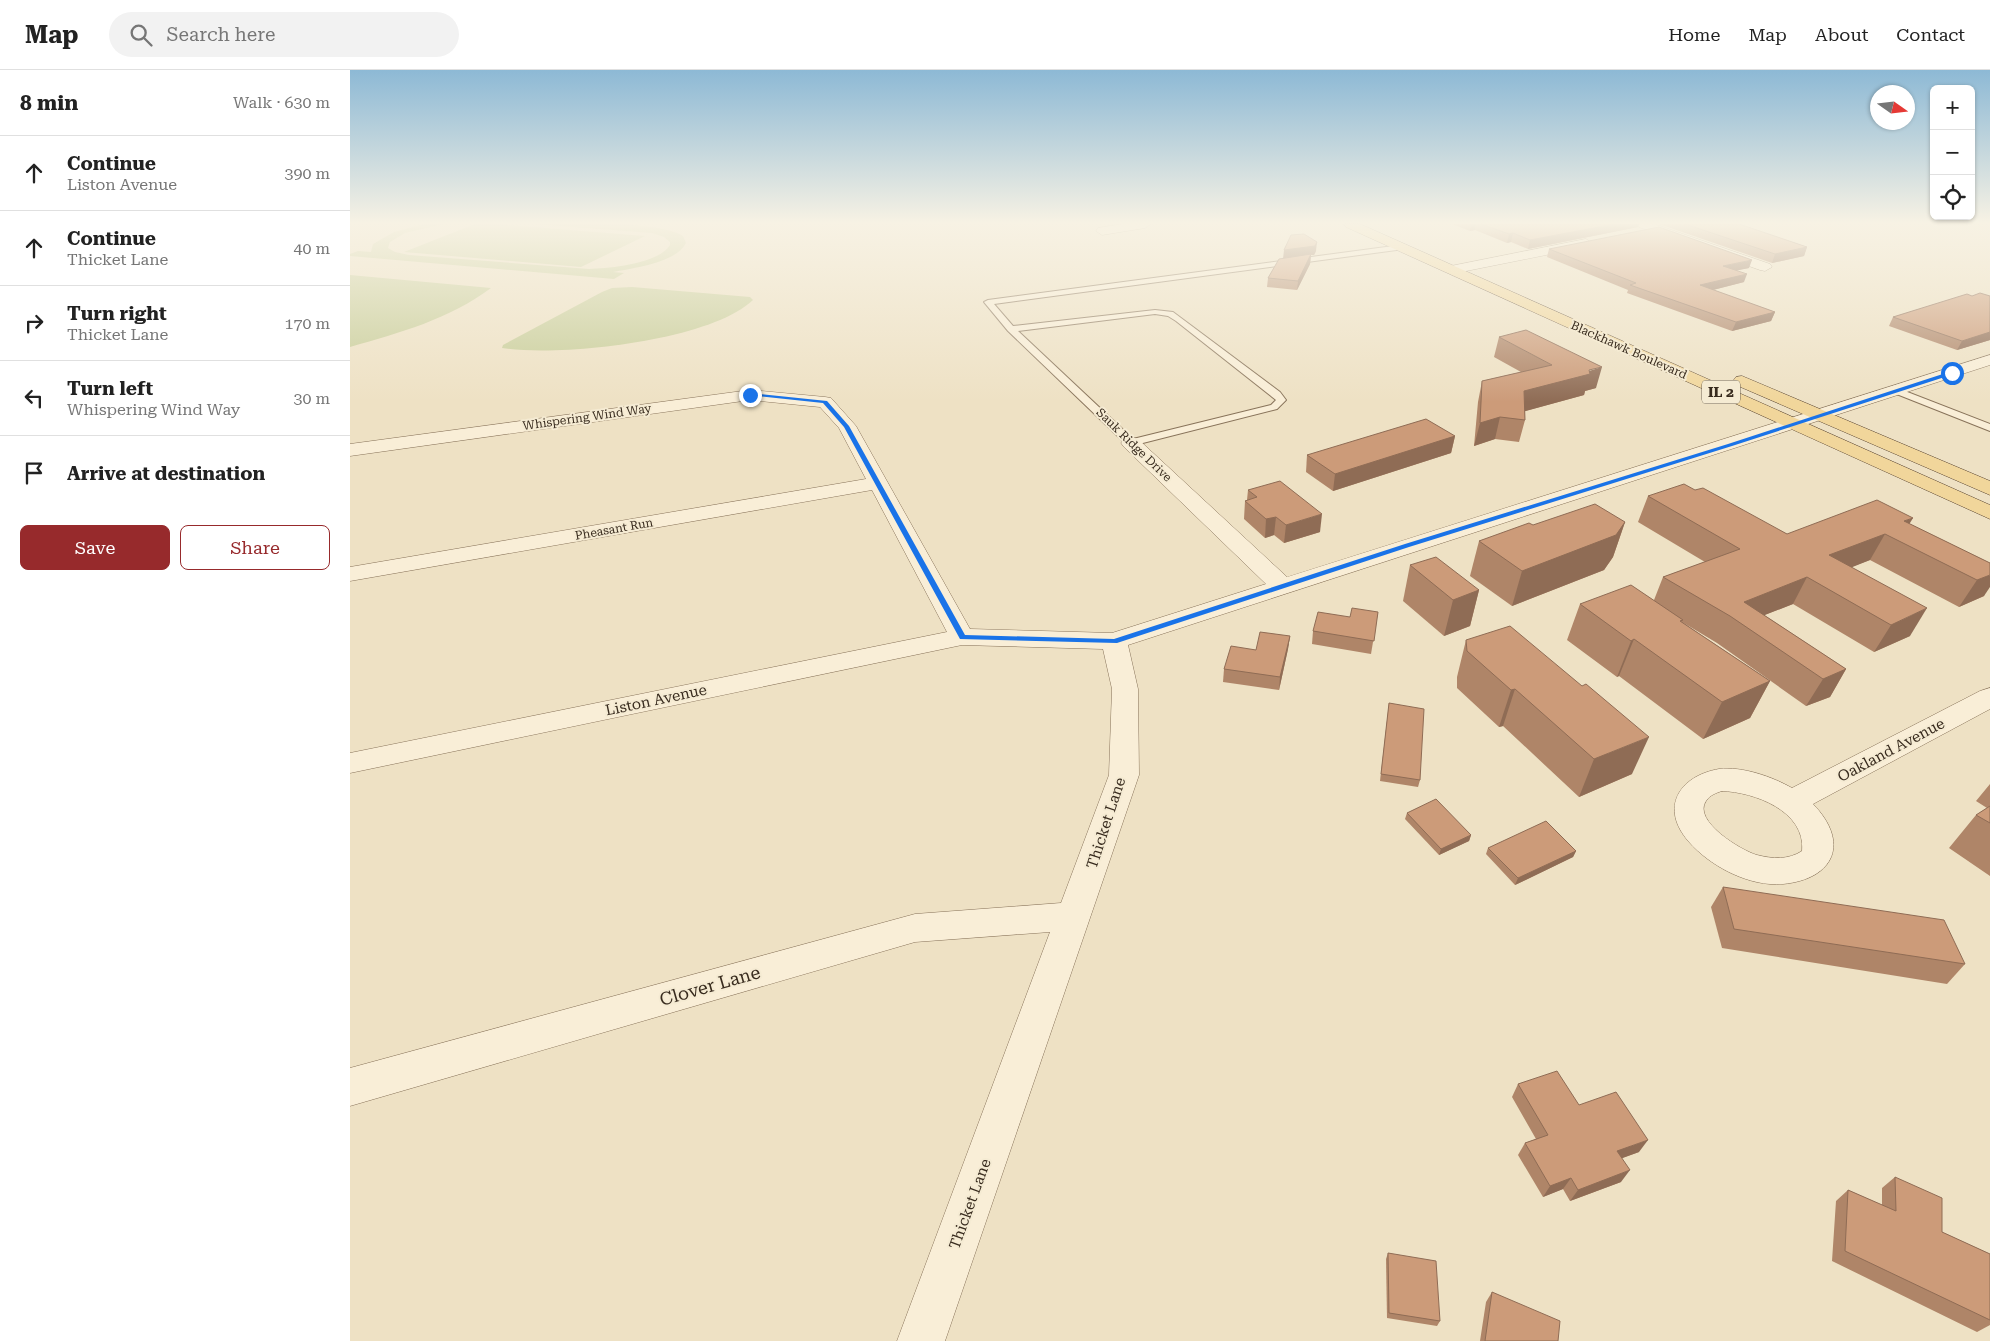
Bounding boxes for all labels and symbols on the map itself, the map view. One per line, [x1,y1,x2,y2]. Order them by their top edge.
north arrow [1870,85,1915,130]
street label: Blackhawk Boulevard [1569,318,1689,382]
route start [1941,362,1964,385]
road number: IL 2 [1702,381,1740,404]
route end [739,384,762,407]
street label: Whispering Wind Way [522,401,653,433]
street label: Sauk Ridge Drive [1093,405,1175,485]
street label: Pheasant Run [574,515,654,543]
street label: Liston Avenue [604,680,708,720]
street label: Oakland Avenue [1834,714,1948,786]
street label: Thicket Lane [1083,775,1129,871]
street label: Clover Lane [657,961,763,1010]
street label: Thicket Lane [945,1156,995,1252]

